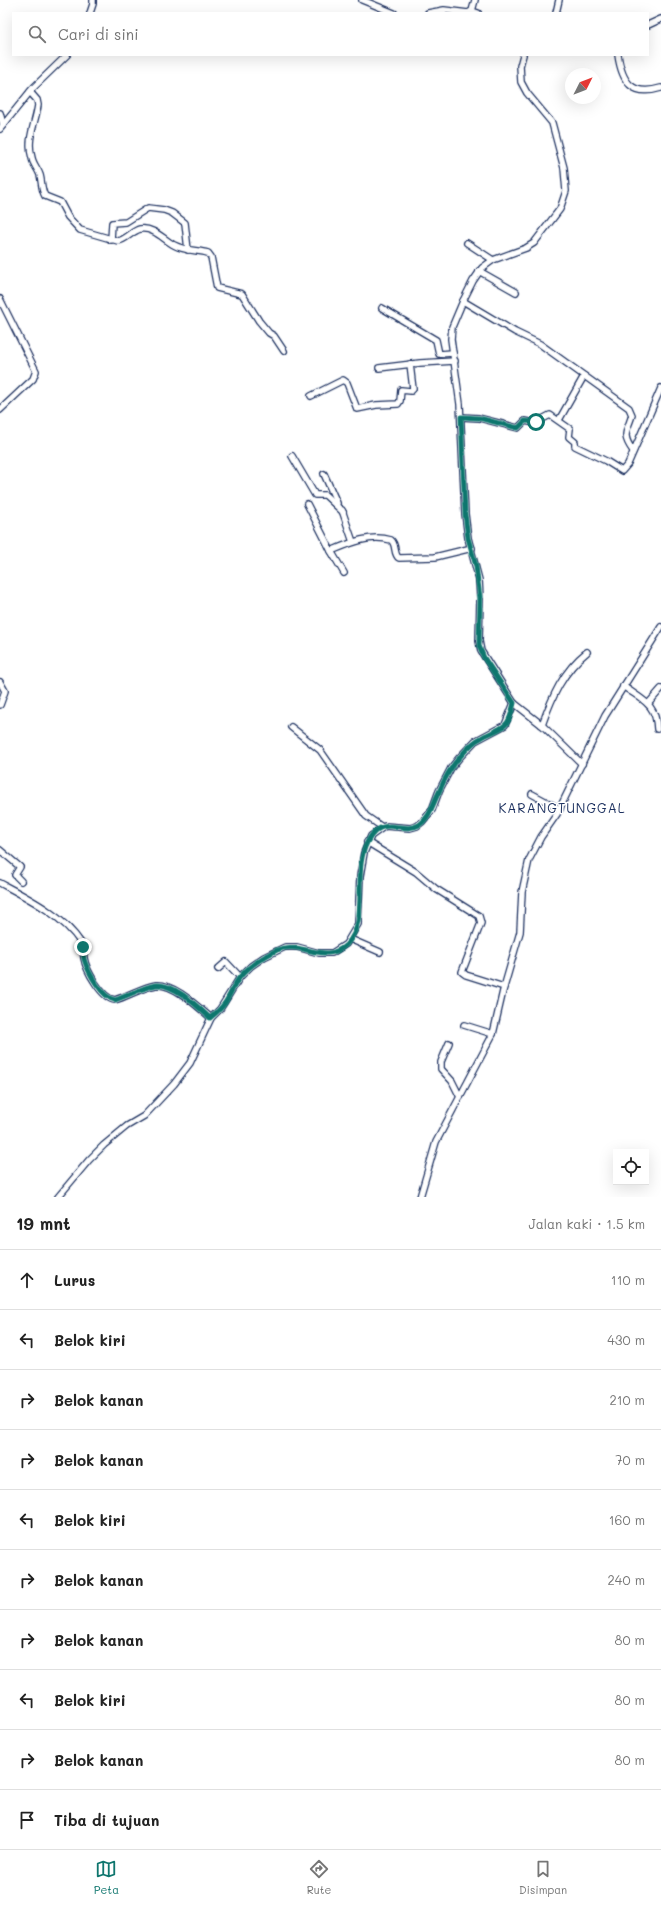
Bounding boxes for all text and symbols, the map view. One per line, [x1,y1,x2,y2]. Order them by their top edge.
search box [12,12,649,56]
icon: search [26,23,48,45]
text: Cari di sini [58,24,139,44]
north arrow [565,68,601,104]
route start [527,413,545,431]
district label: KARANGTUNGGAL [498,799,626,816]
route end [74,938,92,956]
map controls [613,1149,649,1185]
button: locate [613,1149,649,1185]
text: 19 mnt [16,1212,71,1234]
text: Jalan kaki · 1.5 km [529,1215,645,1232]
icon: ahead [16,1269,38,1291]
text: Lurus [54,1270,95,1290]
text: 110 m [611,1271,645,1288]
icon: left [16,1329,38,1351]
text: Belok kiri [54,1330,126,1350]
text: 430 m [607,1331,645,1348]
icon: right [16,1389,38,1411]
text: Belok kanan [54,1390,143,1410]
text: 210 m [609,1391,645,1408]
icon: right [16,1449,38,1471]
text: Belok kanan [54,1450,143,1470]
text: 70 m [615,1451,645,1468]
icon: left [16,1509,38,1531]
text: Belok kiri [54,1510,126,1530]
text: 160 m [609,1511,645,1528]
icon: right [16,1569,38,1591]
text: Belok kanan [54,1570,143,1590]
text: 240 m [608,1571,645,1588]
icon: right [16,1629,38,1651]
text: Belok kanan [54,1630,143,1650]
text: 80 m [615,1631,645,1648]
icon: left [16,1689,38,1711]
text: Belok kiri [54,1690,126,1710]
text: 80 m [615,1691,645,1708]
icon: right [16,1749,38,1771]
text: Belok kanan [54,1750,143,1770]
text: 80 m [615,1751,645,1768]
icon: arrive [16,1809,38,1831]
text: Tiba di tujuan [54,1810,159,1830]
tab: Peta [94,1858,119,1897]
tab: Rute [307,1858,331,1897]
tab: Disimpan [519,1858,567,1897]

